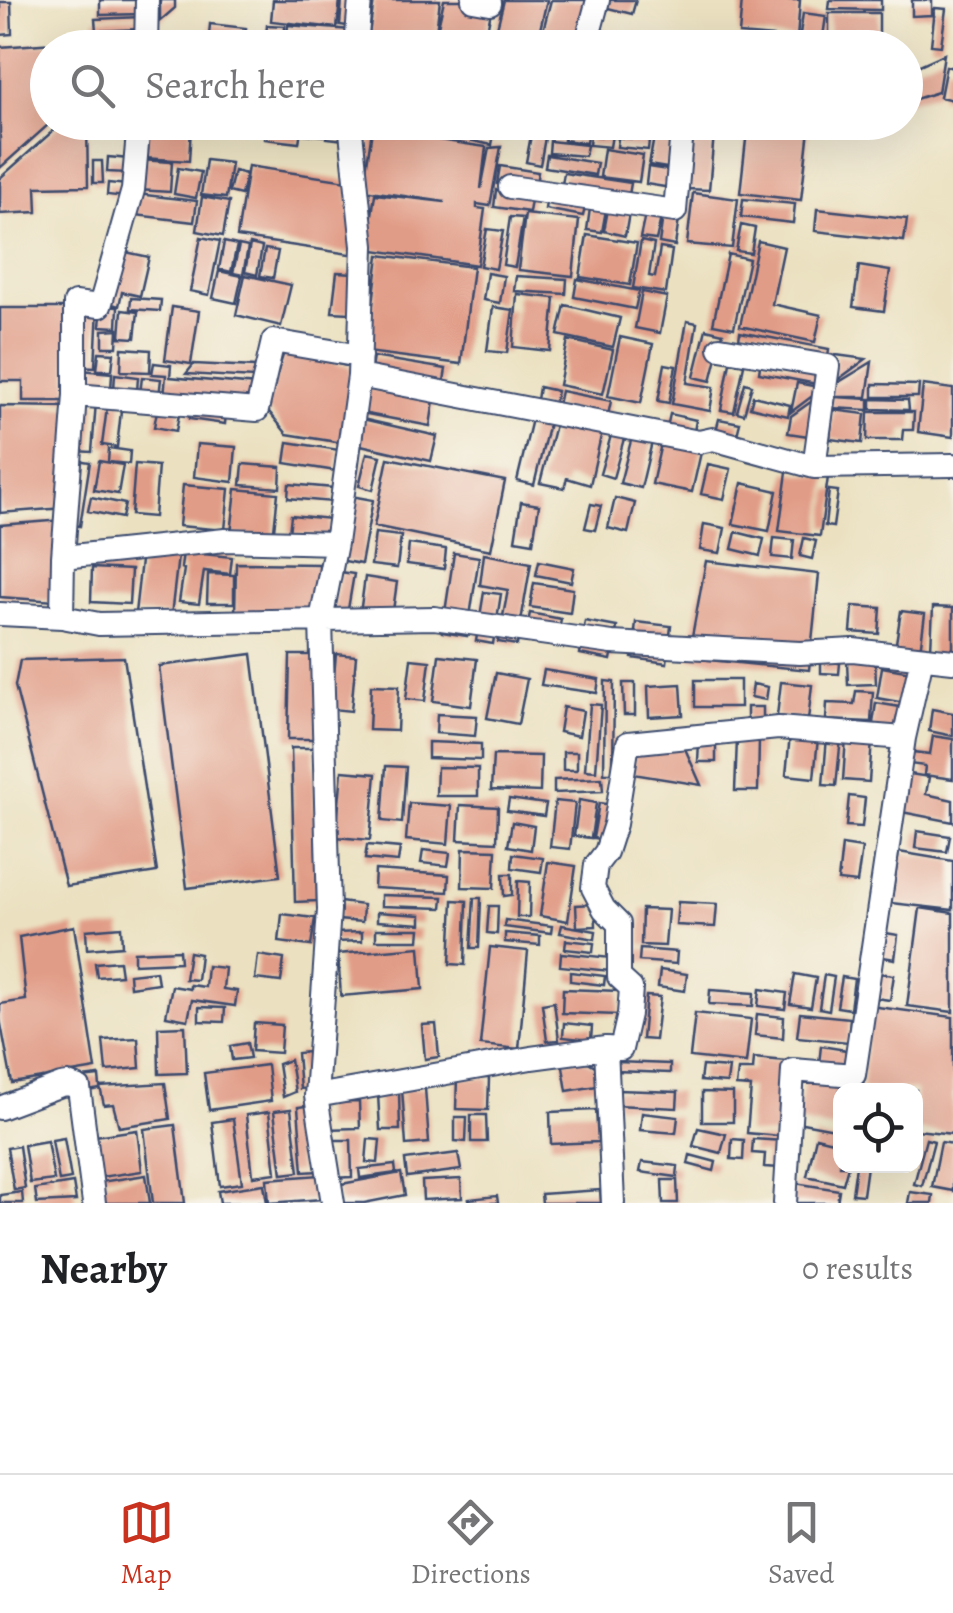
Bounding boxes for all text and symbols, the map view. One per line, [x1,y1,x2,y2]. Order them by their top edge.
search box [30,30,923,140]
icon: search [65,58,120,113]
text: Search here [145,59,326,111]
map controls [833,1083,923,1173]
button: locate [833,1083,923,1173]
text: Nearby [40,1240,167,1297]
text: 0 results [802,1246,913,1290]
tab: Map [119,1495,174,1593]
tab: Directions [411,1495,531,1593]
tab: Saved [768,1495,834,1593]

